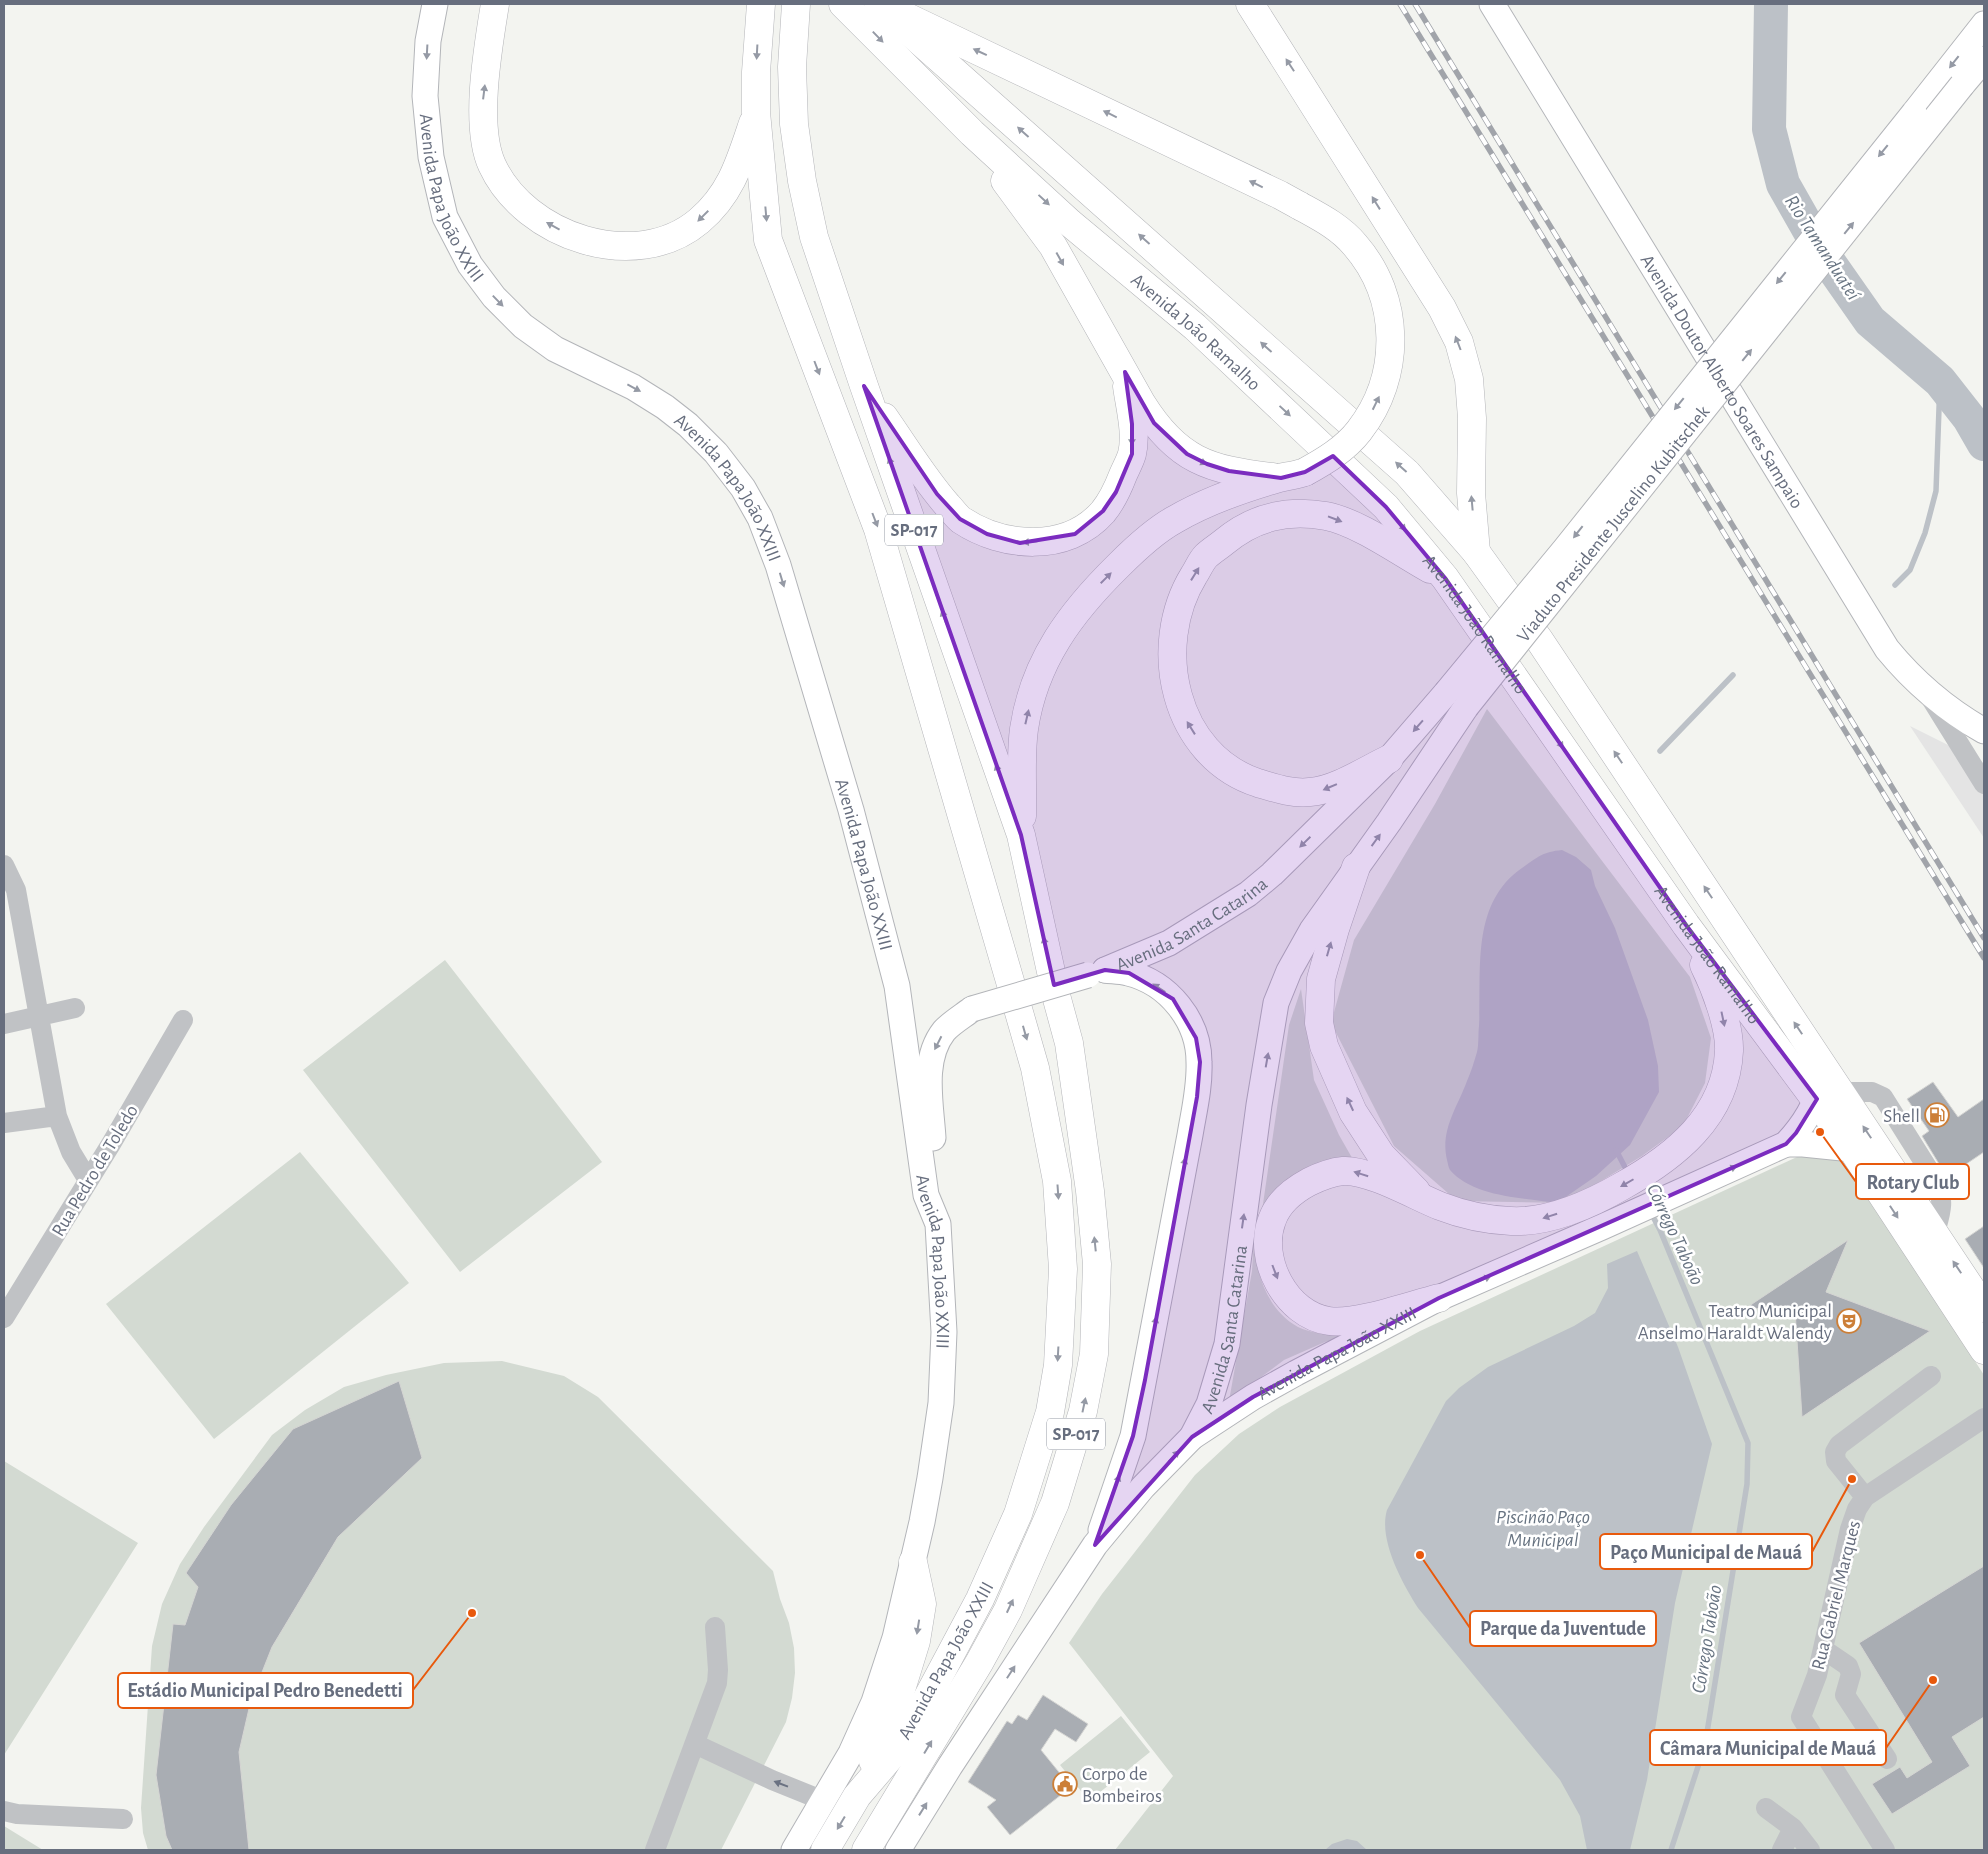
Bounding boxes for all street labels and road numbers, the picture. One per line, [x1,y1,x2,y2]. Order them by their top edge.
street label: Avenida Papa João XXIII [416,113,487,286]
street label: Avenida Doutor Alberto Soares Sampaio [1637,251,1806,512]
street label: Avenida João Ramalho [1127,270,1264,395]
street label: Viaduto Presidente Juscelino Kubitschek [1514,402,1714,646]
street label: Avenida Papa João XXIII [671,410,784,564]
road number: SP-017 [885,514,943,546]
street label: Avenida João Ramalho [1419,551,1530,698]
street label: Avenida Papa João XXIII [831,776,895,952]
street label: Avenida Santa Catarina [1113,874,1271,975]
street label: Avenida João Ramalho [1650,882,1764,1028]
street label: Rua Pedro de Toledo [49,1102,142,1240]
street label: Avenida Papa João XXIII [912,1173,952,1349]
street label: Avenida Santa Catarina [1198,1244,1251,1417]
street label: Avenida Papa João XXIII [1254,1304,1420,1404]
road number: SP-017 [1047,1418,1105,1450]
street label: Rua Gabriel Marques [1809,1519,1864,1672]
street label: Avenida Papa João XXIII [895,1579,998,1743]

